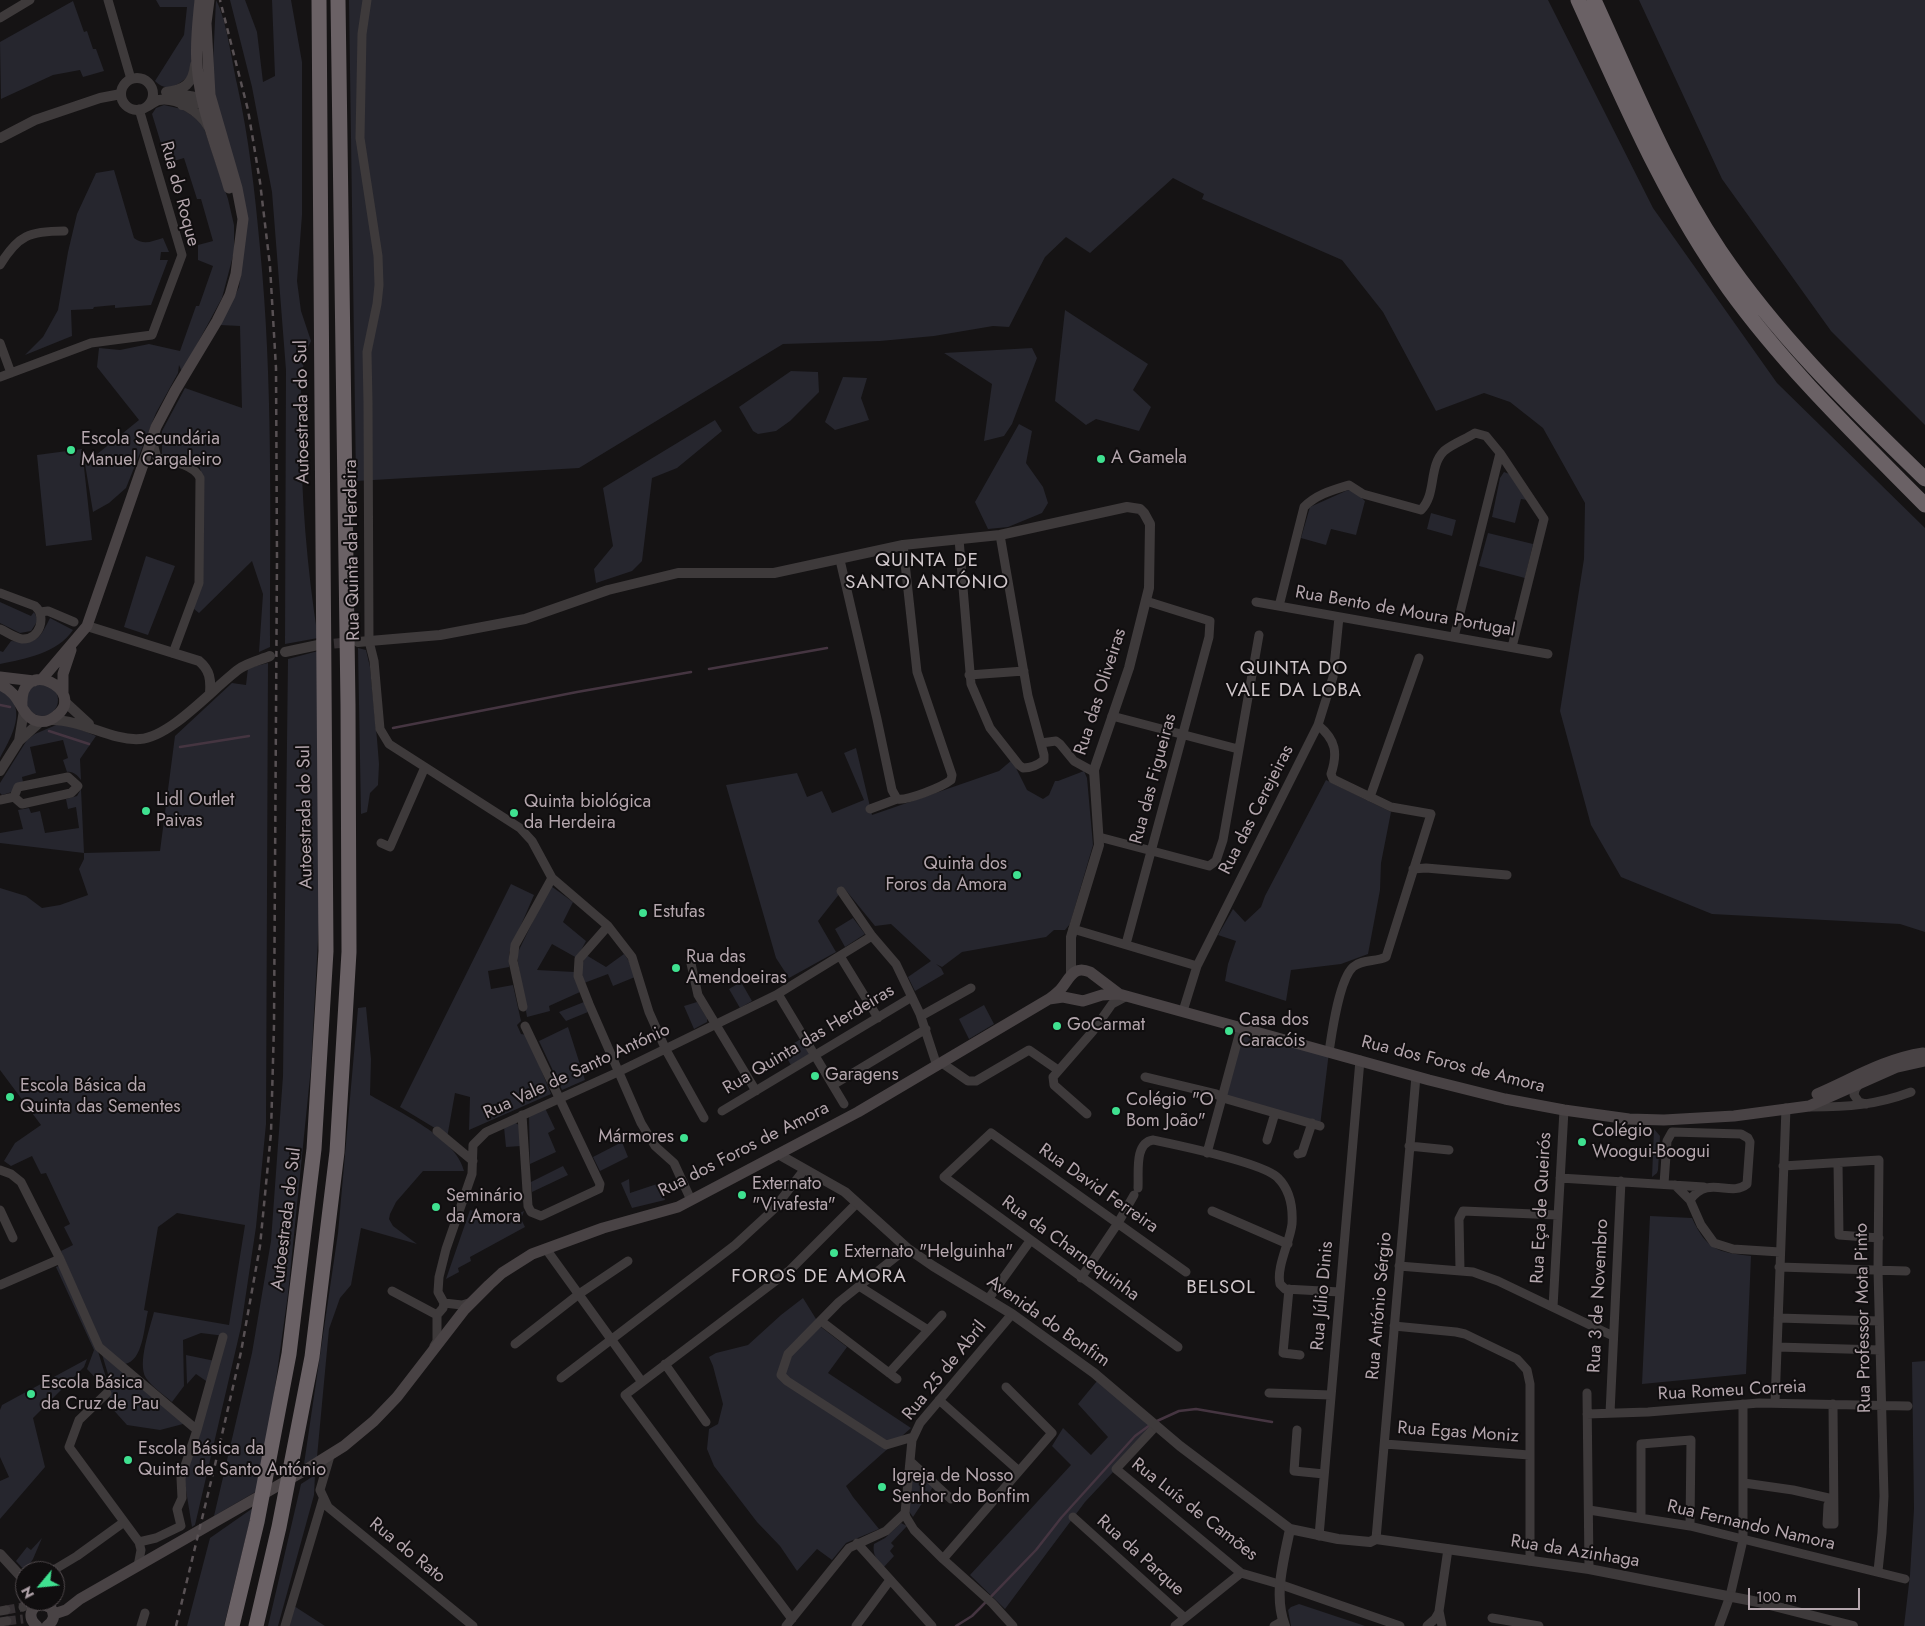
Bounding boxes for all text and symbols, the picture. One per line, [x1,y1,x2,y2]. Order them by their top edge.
street label: Rua do Roque [155,139,203,249]
street label: Autoestrada do Sul [291,340,315,484]
place label: Escola Secundária Manuel Cargaleiro [81,429,222,472]
marker: Escola Secundária Manuel Cargaleiro [65,444,77,456]
place label: A Gamela [1111,448,1187,470]
marker: A Gamela [1095,453,1107,465]
street label: Rua Quinta da Herdeira [341,459,365,641]
district label: QUINTA DE SANTO ANTÓNIO [843,550,1011,594]
street label: Rua Bento de Moura Portugal [1293,582,1517,642]
street label: Rua das Oliveiras [1070,626,1132,758]
district label: QUINTA DO VALE DA LOBA [1224,658,1364,702]
street label: Rua das Figueiras [1126,711,1182,847]
street label: Rua das Cerejeiras [1215,742,1299,878]
street label: Autoestrada do Sul [294,745,318,889]
place label: Lidl Outlet Paivas [156,790,234,832]
place label: Quinta biológica da Herdeira [524,792,651,834]
marker: Lidl Outlet Paivas [140,805,152,817]
marker: Quinta biológica da Herdeira [508,807,520,819]
place label: Quinta dos Foros da Amora [885,854,1007,896]
marker: Quinta dos Foros da Amora [1011,869,1023,881]
place label: Estufas [653,902,705,924]
marker: Estufas [637,907,649,919]
place label: Rua das Amendoeiras [686,947,787,990]
marker: Rua das Amendoeiras [670,962,682,974]
street label: Rua Quinta das Herdeiras [719,980,899,1100]
place label: Casa dos Caracóis [1239,1010,1309,1052]
place label: GoCarmat [1067,1015,1145,1037]
street label: Rua Vale de Santo António [480,1019,674,1125]
marker: GoCarmat [1051,1020,1063,1032]
marker: Casa dos Caracóis [1223,1025,1235,1037]
street label: Rua dos Foros de Amora [1359,1032,1547,1098]
place label: Garagens [825,1065,899,1087]
marker: Garagens [809,1070,821,1082]
place label: Escola Básica da Quinta das Sementes [20,1076,180,1118]
place label: Colégio "O Bom João" [1126,1090,1214,1132]
marker: Escola Básica da Quinta das Sementes [4,1091,16,1103]
street label: Rua dos Foros de Amora [655,1098,833,1202]
marker: Colégio "O Bom João" [1110,1105,1122,1117]
place label: Colégio Woogui-Boogui [1592,1121,1710,1164]
place label: Mármores [598,1127,674,1149]
marker: Mármores [678,1132,690,1144]
street label: Rua Eça de Queirós [1527,1132,1557,1284]
marker: Colégio Woogui-Boogui [1576,1136,1588,1148]
street label: Rua David Ferreira [1034,1140,1162,1238]
street label: Autoestrada do Sul [268,1146,306,1292]
place label: Externato "Vivafesta" [752,1174,836,1216]
place label: Seminário da Amora [446,1186,523,1228]
marker: Externato "Vivafesta" [736,1189,748,1201]
street label: Rua da Charnequinha [997,1192,1143,1306]
marker: Seminário da Amora [430,1201,442,1213]
street label: Rua 3 de Novembro [1584,1218,1614,1374]
street label: Rua Professor Mota Pinto [1852,1223,1876,1413]
street label: Rua António Sérgio [1363,1231,1397,1381]
street label: Rua Júlio Dinis [1307,1240,1339,1352]
place label: Externato "Helguinha" [844,1242,1013,1264]
marker: Externato "Helguinha" [828,1247,840,1259]
district label: FOROS DE AMORA [730,1266,908,1288]
street label: Avenida do Bonfim [982,1272,1114,1372]
district label: BELSOL [1185,1277,1257,1299]
street label: Rua 25 de Abril [898,1317,992,1425]
place label: Escola Básica da Cruz de Pau [41,1373,159,1416]
street label: Rua Romeu Correia [1657,1376,1807,1406]
marker: Escola Básica da Cruz de Pau [25,1388,37,1400]
street label: Rua Egas Moniz [1396,1418,1520,1448]
place label: Escola Básica da Quinta de Santo António [138,1439,326,1482]
marker: Escola Básica da Quinta de Santo António [122,1454,134,1466]
street label: Rua Luís de Camões [1127,1454,1261,1566]
place label: Igreja de Nosso Senhor do Bonfim [892,1466,1030,1508]
marker: Igreja de Nosso Senhor do Bonfim [876,1481,888,1493]
street label: Rua Fernando Namora [1665,1496,1837,1556]
street label: Rua da Parque [1092,1511,1188,1601]
street label: Rua do Rato [364,1514,450,1588]
street label: Rua da Azinhaga [1509,1531,1641,1573]
north arrow [15,1561,65,1611]
scale bar [1750,1578,1862,1610]
text: N [16,1583,39,1602]
text: 100 m [1756,1586,1797,1608]

